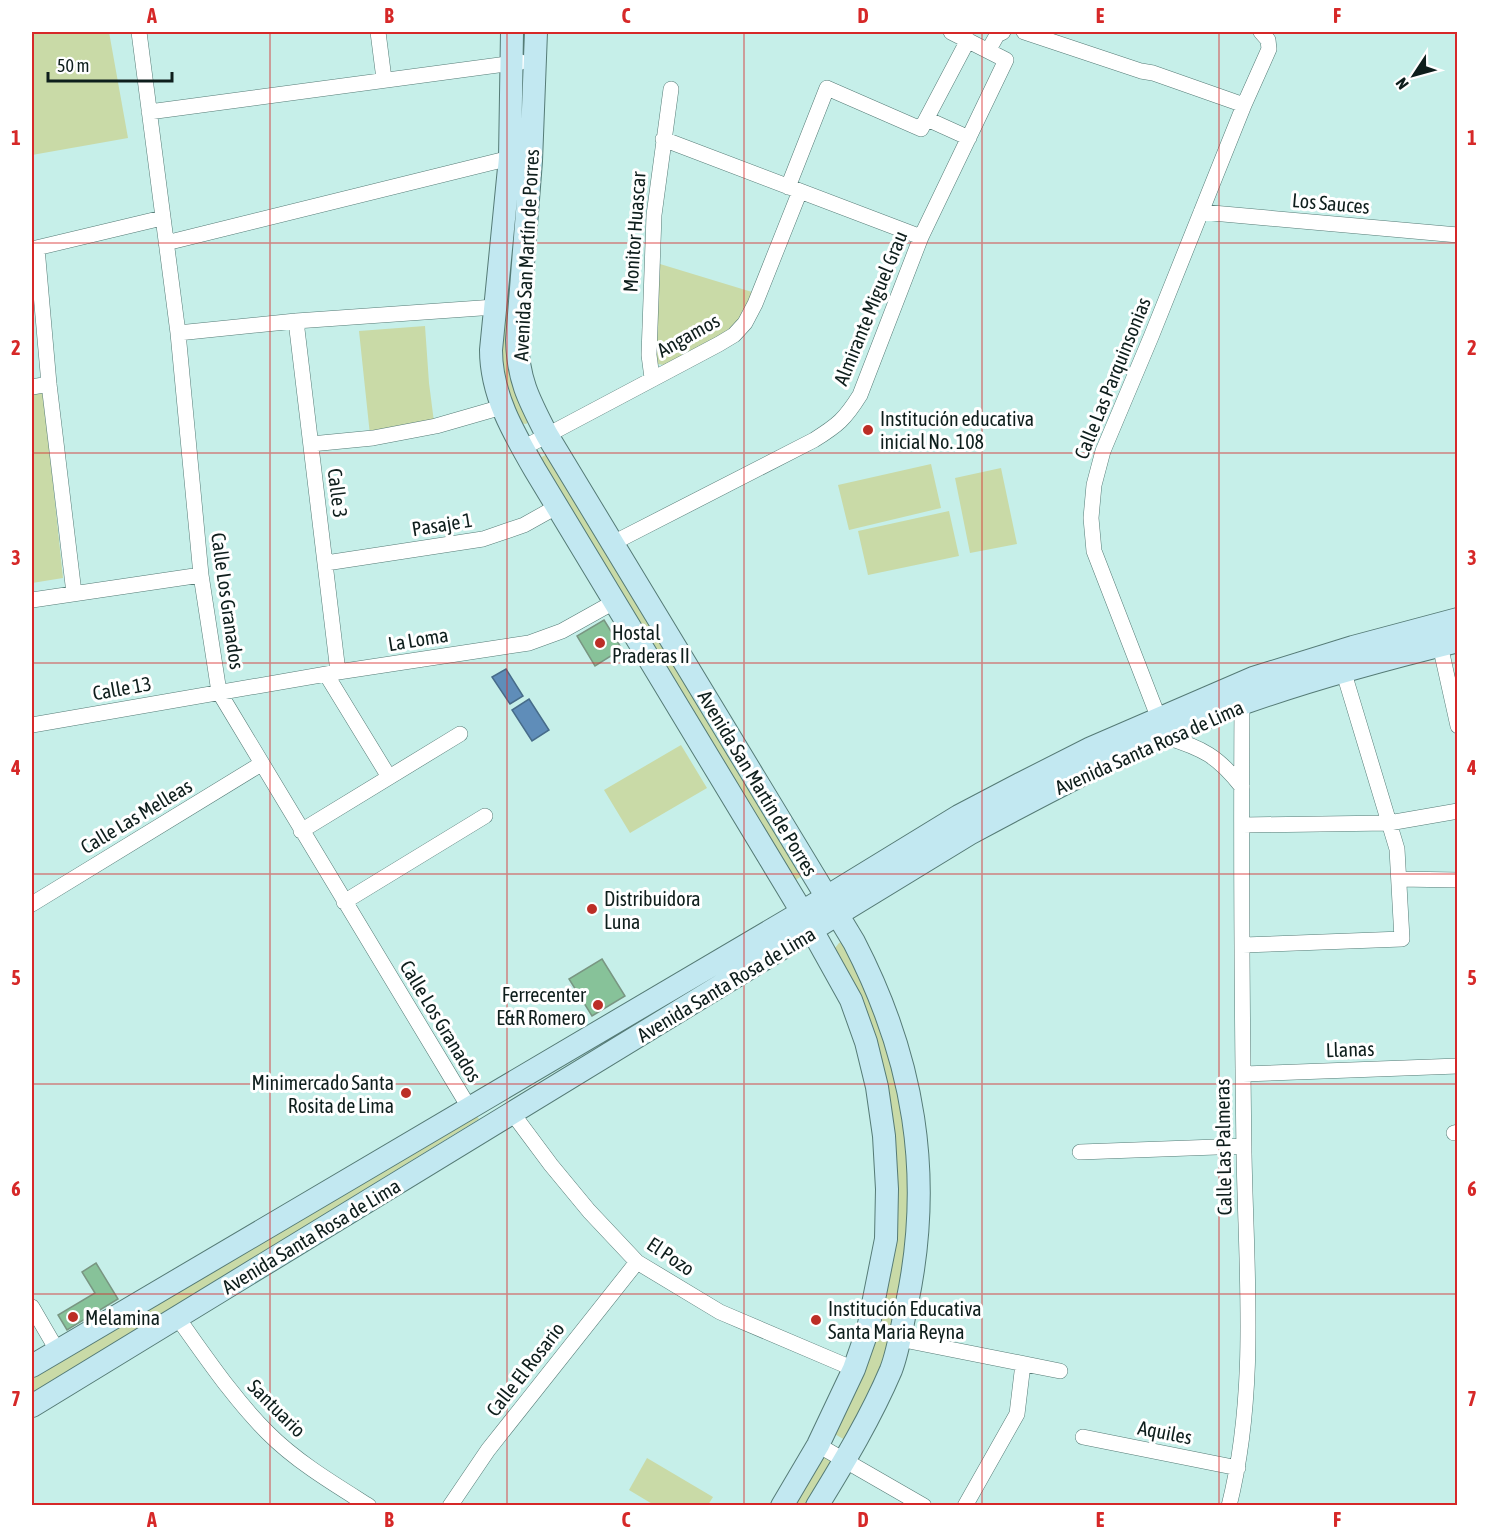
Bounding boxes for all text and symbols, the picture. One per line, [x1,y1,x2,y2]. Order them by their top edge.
text: A [146,4,157,27]
text: B [384,4,394,27]
text: C [622,4,631,27]
text: D [857,4,869,27]
text: E [1096,4,1105,27]
text: F [1333,4,1341,27]
scale bar [48,45,172,83]
north arrow [1384,45,1444,105]
text: 50 m [57,55,89,76]
text: N [1392,75,1412,93]
text: 1 [11,126,21,149]
text: 1 [1467,126,1477,149]
street label: Avenida San Martín de Porres [509,148,543,362]
street label: Monitor Huascar [618,170,650,293]
street label: Los Sauces [1291,188,1371,218]
street label: Almirante Miguel Grau [829,227,911,389]
street label: Calle Las Parquinsonias [1069,294,1155,462]
street label: Angamos [653,308,723,362]
text: 2 [11,336,21,359]
text: 2 [1467,336,1477,359]
place label: Institución educativa inicial No. 108 [880,407,1034,453]
marker: Institución educativa inicial No. 108 [861,423,875,437]
street label: Calle 3 [324,467,352,519]
street label: Pasaje 1 [410,508,474,540]
street label: Calle Los Granados [207,531,249,671]
text: 3 [11,546,21,569]
text: 3 [1467,546,1477,569]
place label: Hostal Praderas II [612,621,690,667]
street label: La Loma [386,623,450,655]
marker: Hostal Praderas II [593,636,607,650]
street label: Calle 13 [91,672,153,704]
street label: Avenida San Martín de Porres [693,686,823,880]
street label: Avenida Santa Rosa de Lima [1051,695,1247,799]
text: 4 [10,756,21,779]
text: 4 [1466,756,1477,779]
street label: Calle Las Melleas [76,774,196,858]
place label: Distribuidora Luna [604,887,701,933]
marker: Distribuidora Luna [585,902,599,916]
street label: Avenida Santa Rosa de Lima [633,922,819,1046]
street label: Calle Los Granados [396,956,486,1086]
text: 5 [11,966,21,989]
text: 5 [1467,966,1477,989]
place label: Ferrecenter E&R Romero [496,983,587,1029]
marker: Ferrecenter E&R Romero [591,998,605,1012]
street label: Llanas [1325,1037,1375,1061]
place label: Minimercado Santa Rosita de Lima [252,1071,394,1117]
street label: Calle Las Palmeras [1210,1078,1236,1216]
marker: Minimercado Santa Rosita de Lima [399,1086,413,1100]
street label: Avenida Santa Rosa de Lima [218,1174,404,1298]
text: 6 [11,1177,21,1200]
text: 6 [1467,1177,1477,1200]
street label: El Pozo [643,1232,699,1280]
place label: Institución Educativa Santa Maria Reyna [828,1297,982,1343]
place label: Melamina [85,1306,160,1329]
marker: Melamina [66,1310,80,1324]
marker: Institución Educativa Santa Maria Reyna [809,1313,823,1327]
street label: Calle El Rosario [481,1317,569,1421]
street label: Santuario [243,1374,311,1442]
text: 7 [11,1387,21,1410]
text: 7 [1467,1387,1477,1410]
street label: Aquiles [1136,1415,1194,1449]
text: A [146,1508,157,1531]
text: B [384,1508,394,1531]
text: C [622,1508,631,1531]
text: D [857,1508,869,1531]
text: E [1096,1508,1105,1531]
text: F [1333,1508,1341,1531]

